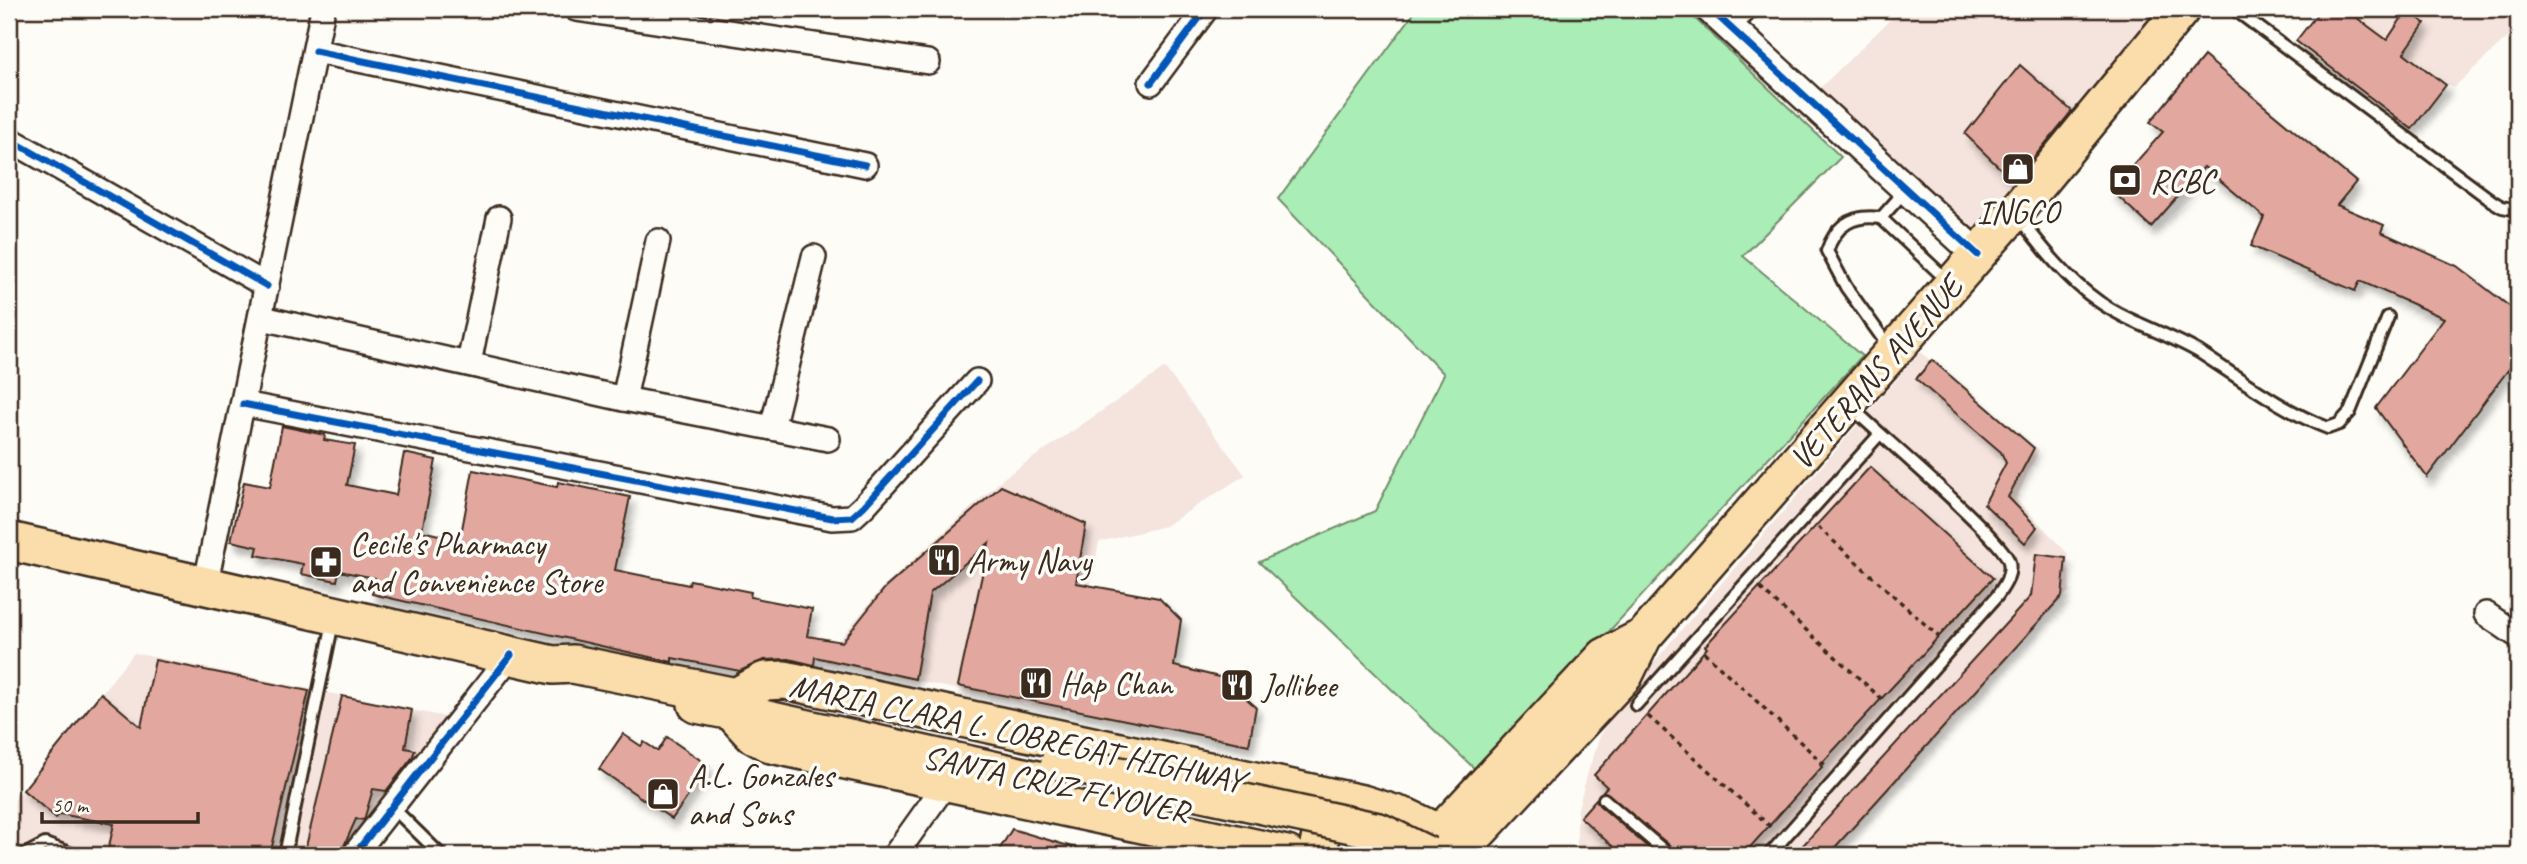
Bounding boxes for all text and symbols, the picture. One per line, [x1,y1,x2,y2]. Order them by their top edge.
shop icon: INGCO [1999,150,2037,188]
place label: RCBC [2150,160,2218,202]
bank icon: RCBC [2106,161,2144,199]
place label: INGCO [1977,191,2063,233]
street label: VETERANS AVENUE [1780,264,1974,478]
place label: Cecile's Pharmacy and Convenience Store [350,523,604,603]
place label: Army Navy [968,540,1094,582]
restaurant icon: Army Navy [925,541,963,579]
pharmacy icon: Cecile's Pharmacy and Convenience Store [307,543,345,581]
place label: Hap Chan [1060,663,1175,705]
street label: MARIA CLARA L. LOBREGAT HIGHWAY [786,664,1254,803]
restaurant icon: Hap Chan [1017,664,1055,702]
place label: Jollibee [1260,665,1339,707]
restaurant icon: Jollibee [1218,666,1256,704]
street label: SANTA CRUZ FLYOVER [919,735,1196,833]
place label: A.L. Gonzales and Sons [688,755,836,835]
shop icon: A.L. Gonzales and Sons [644,775,682,813]
scale bar [42,780,198,824]
text: 50 m [52,792,90,818]

